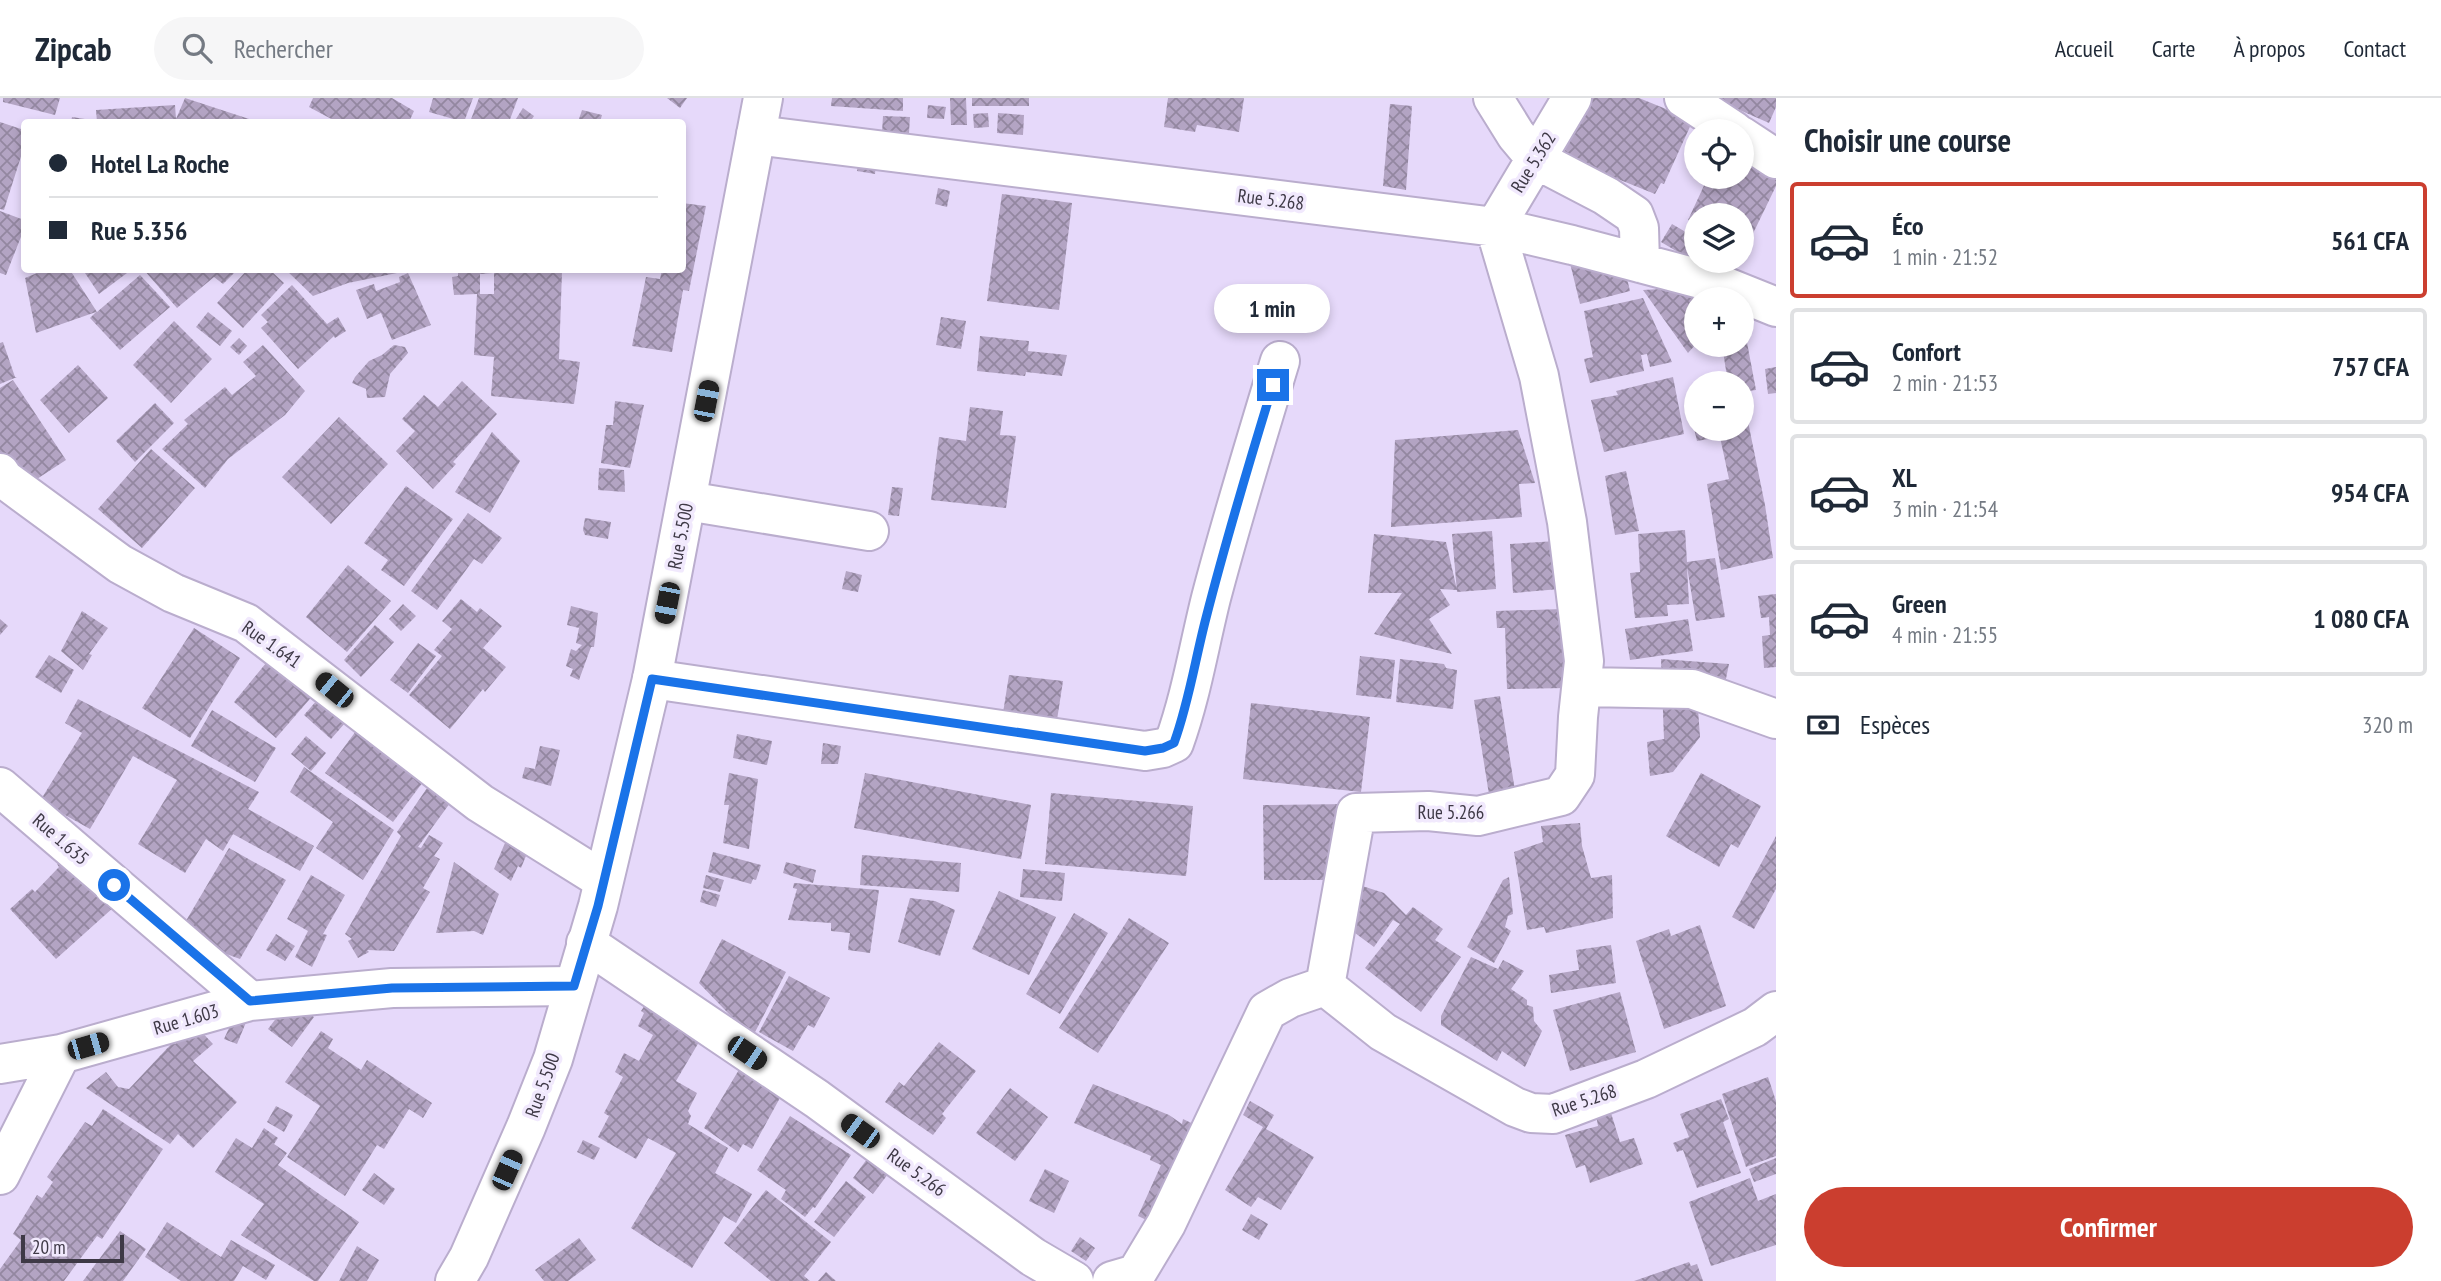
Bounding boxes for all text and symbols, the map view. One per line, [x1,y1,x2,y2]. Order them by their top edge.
search box [154,17,644,80]
text: Zipcab [35,27,112,70]
icon: search [178,29,216,67]
text: Rechercher [234,32,333,65]
text: Accueil [2055,33,2114,64]
text: Carte [2152,33,2195,64]
text: À propos [2233,33,2305,64]
text: Contact [2343,33,2406,64]
map controls [1684,119,1754,441]
button: locate [1684,119,1754,189]
text: Choisir une course [1804,119,2011,161]
street label: Rue 5.362 [1505,127,1561,197]
text: Hotel La Roche [91,147,229,180]
street label: Rue 5.268 [1236,183,1306,215]
button: layers [1684,203,1754,273]
icon: car [1808,209,1871,272]
text: Éco [1892,209,1924,242]
text: Rue 5.356 [91,214,187,247]
text: 561 CFA [2331,224,2409,257]
text: 1 min · 21:52 [1892,242,1998,271]
callout: 1 min [1215,284,1331,332]
button: + [1684,287,1754,357]
text: 1 min [1249,294,1295,323]
icon: car [1808,335,1871,398]
text: Confort [1892,335,1961,368]
text: 757 CFA [2332,350,2409,383]
text: 2 min · 21:53 [1892,368,1998,397]
route end [1257,369,1289,401]
button: − [1684,371,1754,441]
car [692,378,721,424]
icon: car [1808,461,1871,524]
text: XL [1892,461,1917,494]
text: 954 CFA [2331,476,2409,509]
text: 3 min · 21:54 [1892,494,1998,523]
street label: Rue 5.500 [662,501,698,571]
car [653,580,682,626]
icon: car [1808,587,1871,650]
text: Green [1892,587,1947,620]
text: 1 080 CFA [2313,602,2409,635]
street label: Rue 1.641 [238,615,306,673]
text: 4 min · 21:55 [1892,620,1998,649]
car [312,669,357,711]
icon: cash [1804,706,1842,744]
text: Espèces [1860,708,1930,741]
text: 320 m [2362,710,2413,739]
street label: Rue 5.266 [1418,800,1484,824]
street label: Rue 1.635 [28,808,94,870]
route start [98,869,130,901]
street label: Rue 1.603 [151,998,221,1040]
car [65,1030,112,1062]
car [724,1033,771,1073]
street label: Rue 5.500 [519,1049,565,1121]
street label: Rue 5.268 [1549,1078,1619,1122]
car [837,1110,884,1152]
street label: Rue 5.266 [883,1143,951,1201]
car [489,1147,526,1193]
button: Confirmer [1804,1187,2413,1267]
scale bar [21,1232,124,1264]
text: 20 m [32,1235,66,1259]

